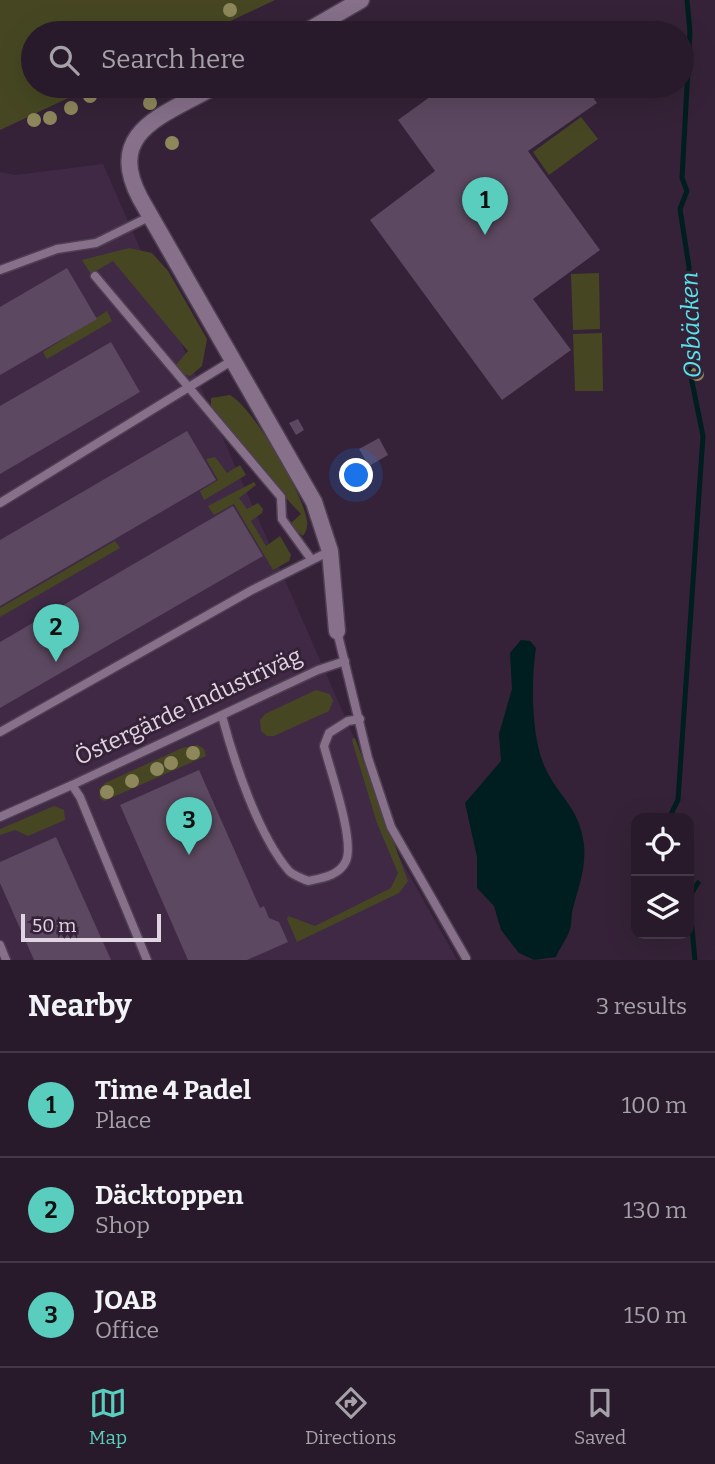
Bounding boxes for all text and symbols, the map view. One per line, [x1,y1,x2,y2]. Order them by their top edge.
search box [21,21,694,98]
icon: search [45,41,83,79]
text: Search here [101,44,245,75]
pin: 1 [462,177,508,235]
water label: Osbäcken [675,271,707,379]
your location [339,458,373,492]
pin: 2 [33,604,79,662]
street label: Östergärde Industriväg [70,641,306,771]
pin: 3 [166,797,212,855]
map controls [631,813,694,939]
button: locate [631,813,694,876]
button: layers [631,876,694,939]
scale bar [21,911,161,943]
text: 50 m [32,914,76,937]
text: Nearby [28,988,132,1024]
text: 3 results [596,992,687,1020]
text: Time 4 Padel [95,1075,251,1106]
text: 1 [46,1091,56,1119]
text: 100 m [622,1091,687,1119]
text: Place [95,1106,151,1134]
text: Däcktoppen [95,1180,244,1211]
text: 2 [45,1196,57,1224]
text: 130 m [623,1196,687,1224]
text: Shop [95,1211,150,1239]
text: JOAB [95,1285,157,1316]
text: 3 [44,1301,58,1329]
text: 150 m [624,1301,687,1329]
text: Office [95,1316,159,1344]
tab: Map [89,1384,127,1449]
tab: Directions [305,1384,396,1449]
tab: Saved [574,1384,626,1449]

